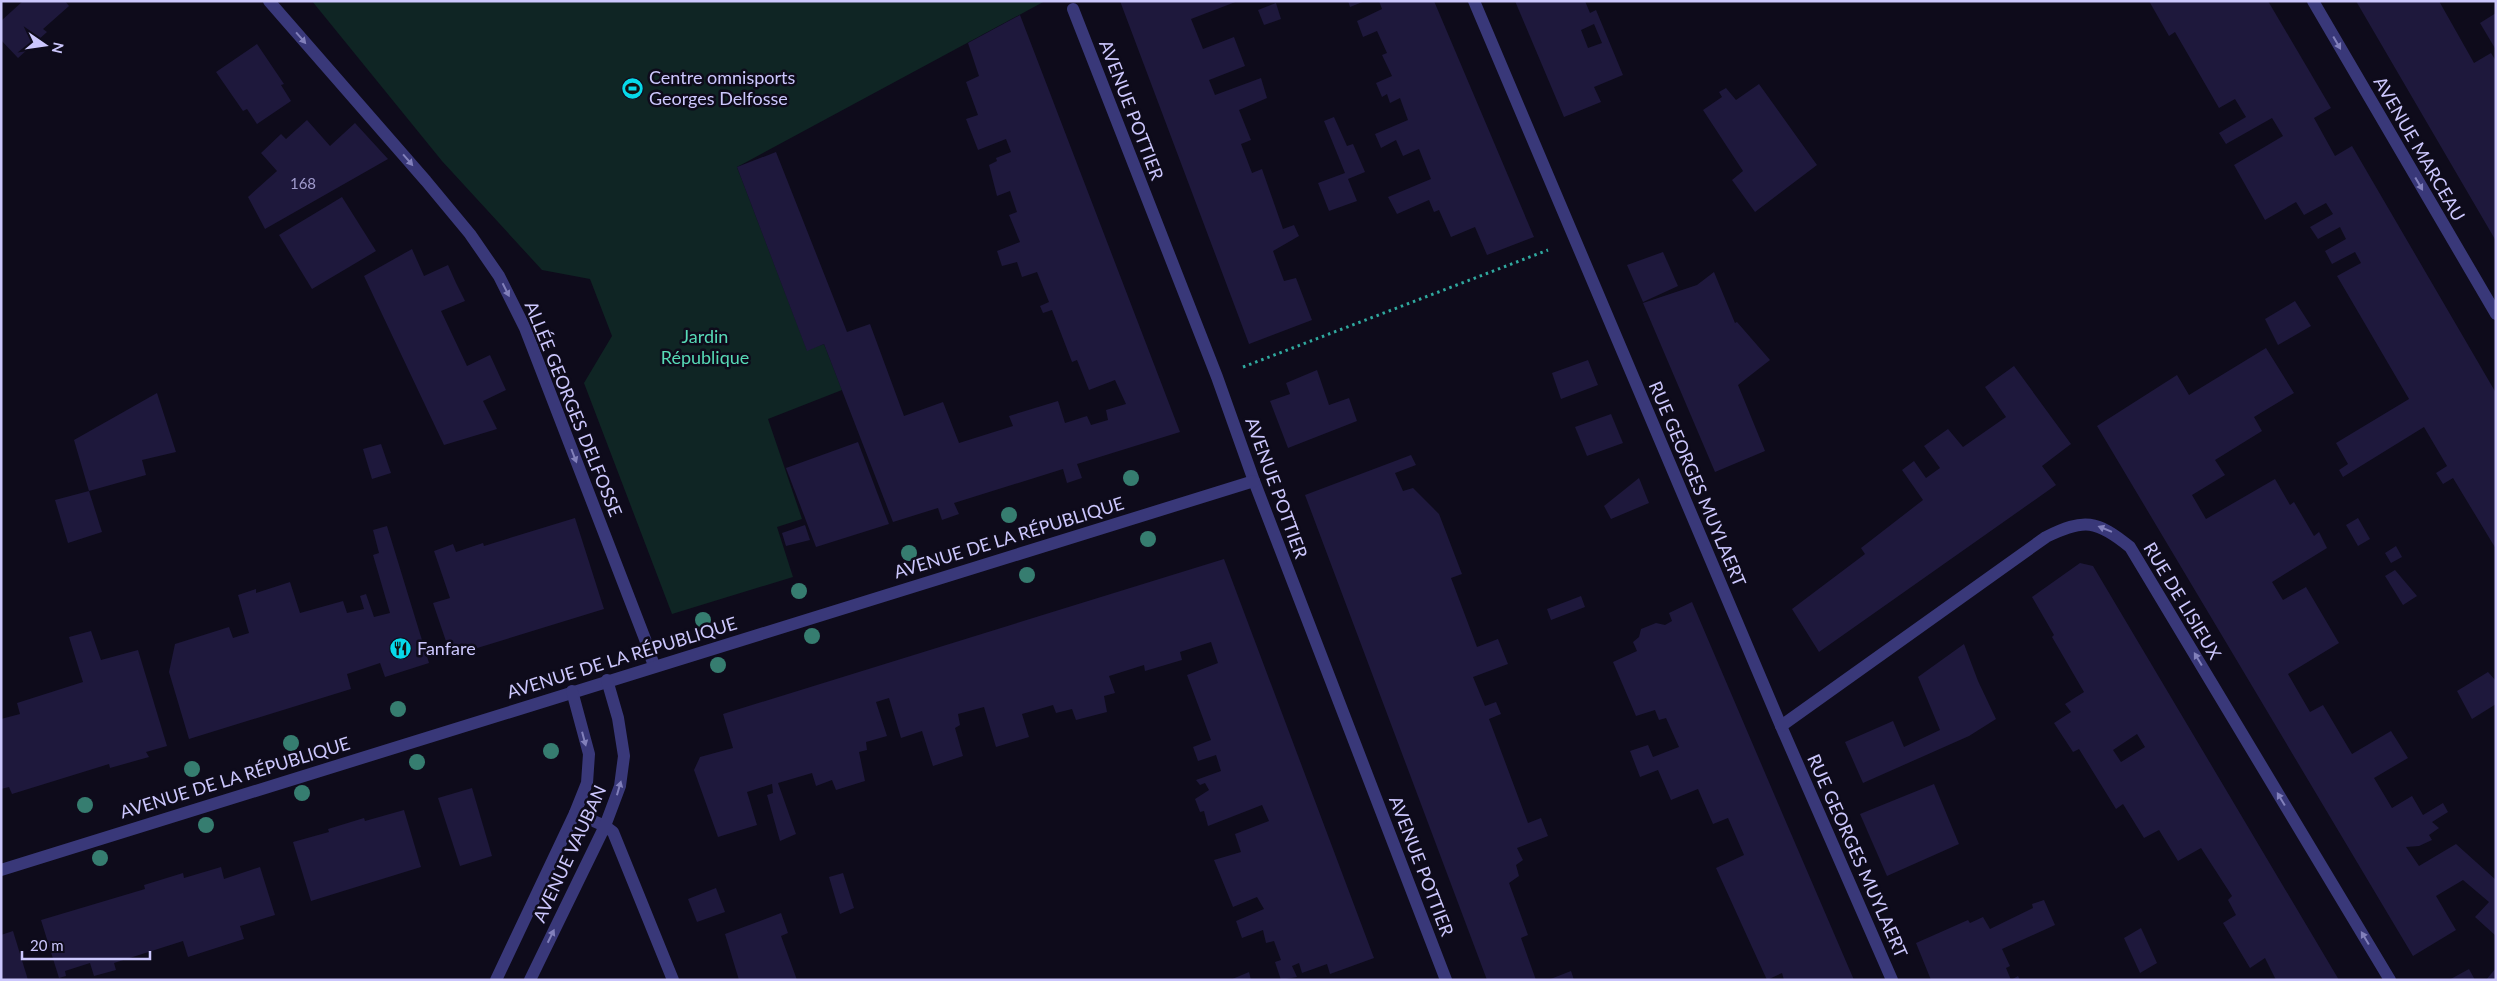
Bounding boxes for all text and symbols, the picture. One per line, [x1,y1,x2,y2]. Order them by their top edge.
north arrow [20,20,70,70]
one-way arrow [296,31,307,44]
street label: AVENUE POTTIER [1095,36,1169,184]
one-way arrow [2333,37,2342,50]
text: N [49,41,68,55]
place label: Centre omnisports Georges Delfosse [649,66,795,109]
street label: AVENUE MARCEAU [2369,72,2470,225]
sports icon: Centre omnisports Georges Delfosse [621,76,645,100]
one-way arrow [403,154,414,167]
house number: 168 [290,174,316,192]
one-way arrow [2415,177,2424,190]
one-way arrow [502,283,510,297]
street label: ALLÉE GEORGES DELFOSSE [521,298,627,520]
park label: Jardin République [661,325,749,368]
street label: RUE GEORGES MUYLAERT [1645,378,1751,590]
street label: AVENUE POTTIER [1241,414,1313,562]
one-way arrow [570,449,578,464]
street label: AVENUE DE LA RÉPUBLIQUE [891,491,1126,583]
one-way arrow [2098,525,2112,533]
street label: RUE DE LISIEUX [2139,538,2227,663]
street label: AVENUE DE LA RÉPUBLIQUE [504,611,739,703]
restaurant icon: Fanfare [389,637,413,661]
place label: Fanfare [417,637,476,659]
one-way arrow [2193,653,2202,666]
street label: AVENUE DE LA RÉPUBLIQUE [117,731,352,823]
one-way arrow [581,731,589,746]
street label: RUE GEORGES MUYLAERT [1803,750,1913,961]
one-way arrow [615,780,623,795]
street label: AVENUE VAUBAN [528,781,611,926]
street label: AVENUE POTTIER [1385,792,1459,940]
one-way arrow [2277,792,2286,805]
scale bar [22,928,150,960]
one-way arrow [548,929,556,943]
one-way arrow [2360,931,2369,944]
text: 20 m [30,936,64,954]

